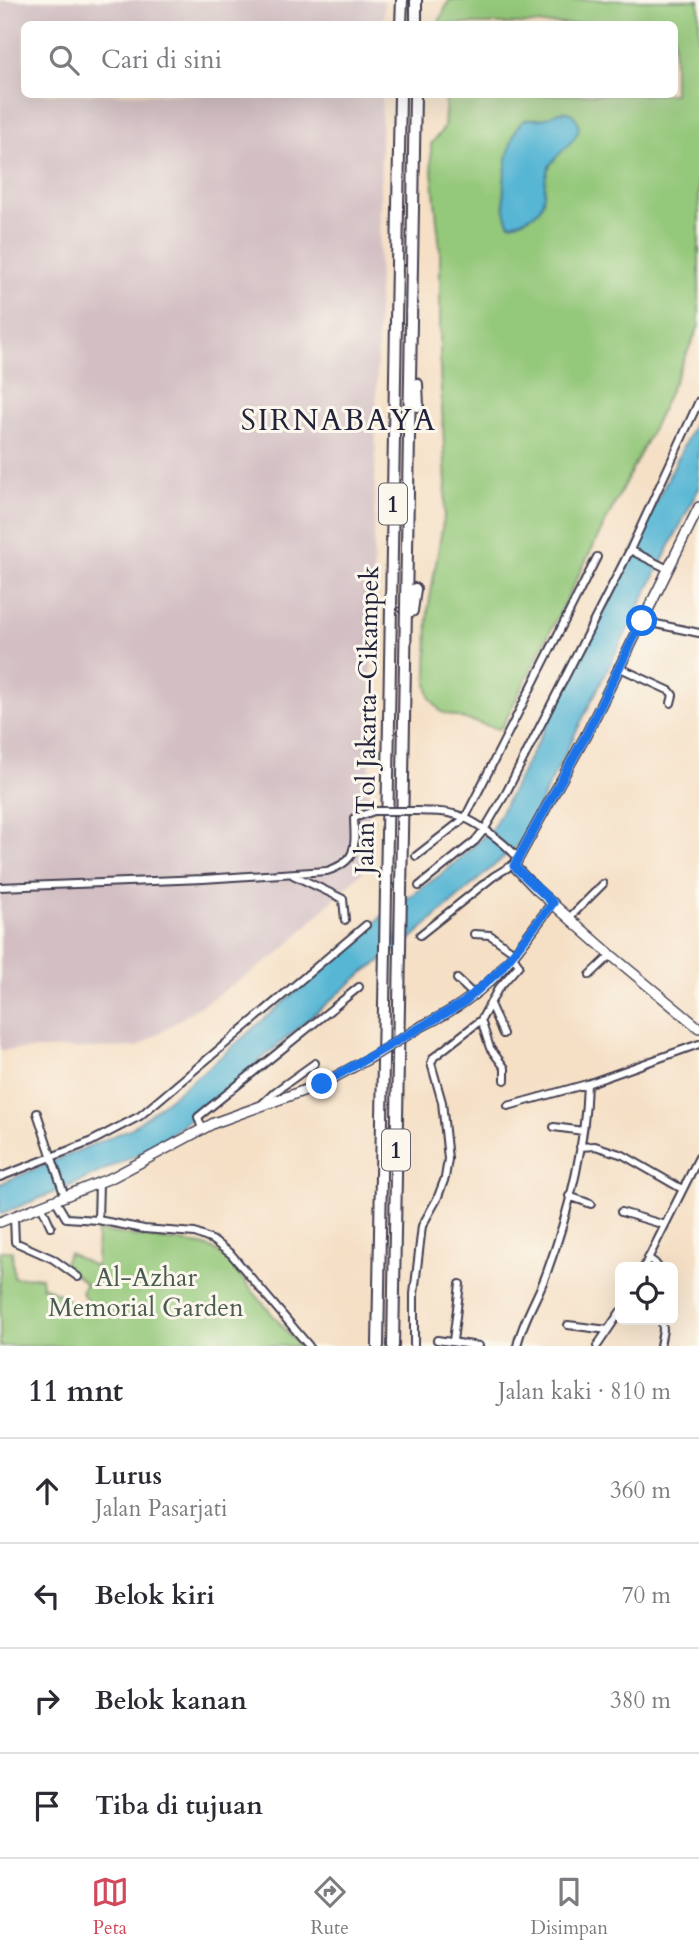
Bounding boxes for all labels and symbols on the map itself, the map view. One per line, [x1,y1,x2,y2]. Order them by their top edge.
district label: SIRNABAYA [241,400,437,441]
road number: 1 [379,484,407,524]
street label: Jalan Tol Jakarta–Cikampek [347,565,387,879]
route start [626,605,657,636]
route end [306,1068,337,1099]
road number: 1 [382,1130,410,1170]
park label: Al-Azhar Memorial Garden [48,1260,244,1325]

